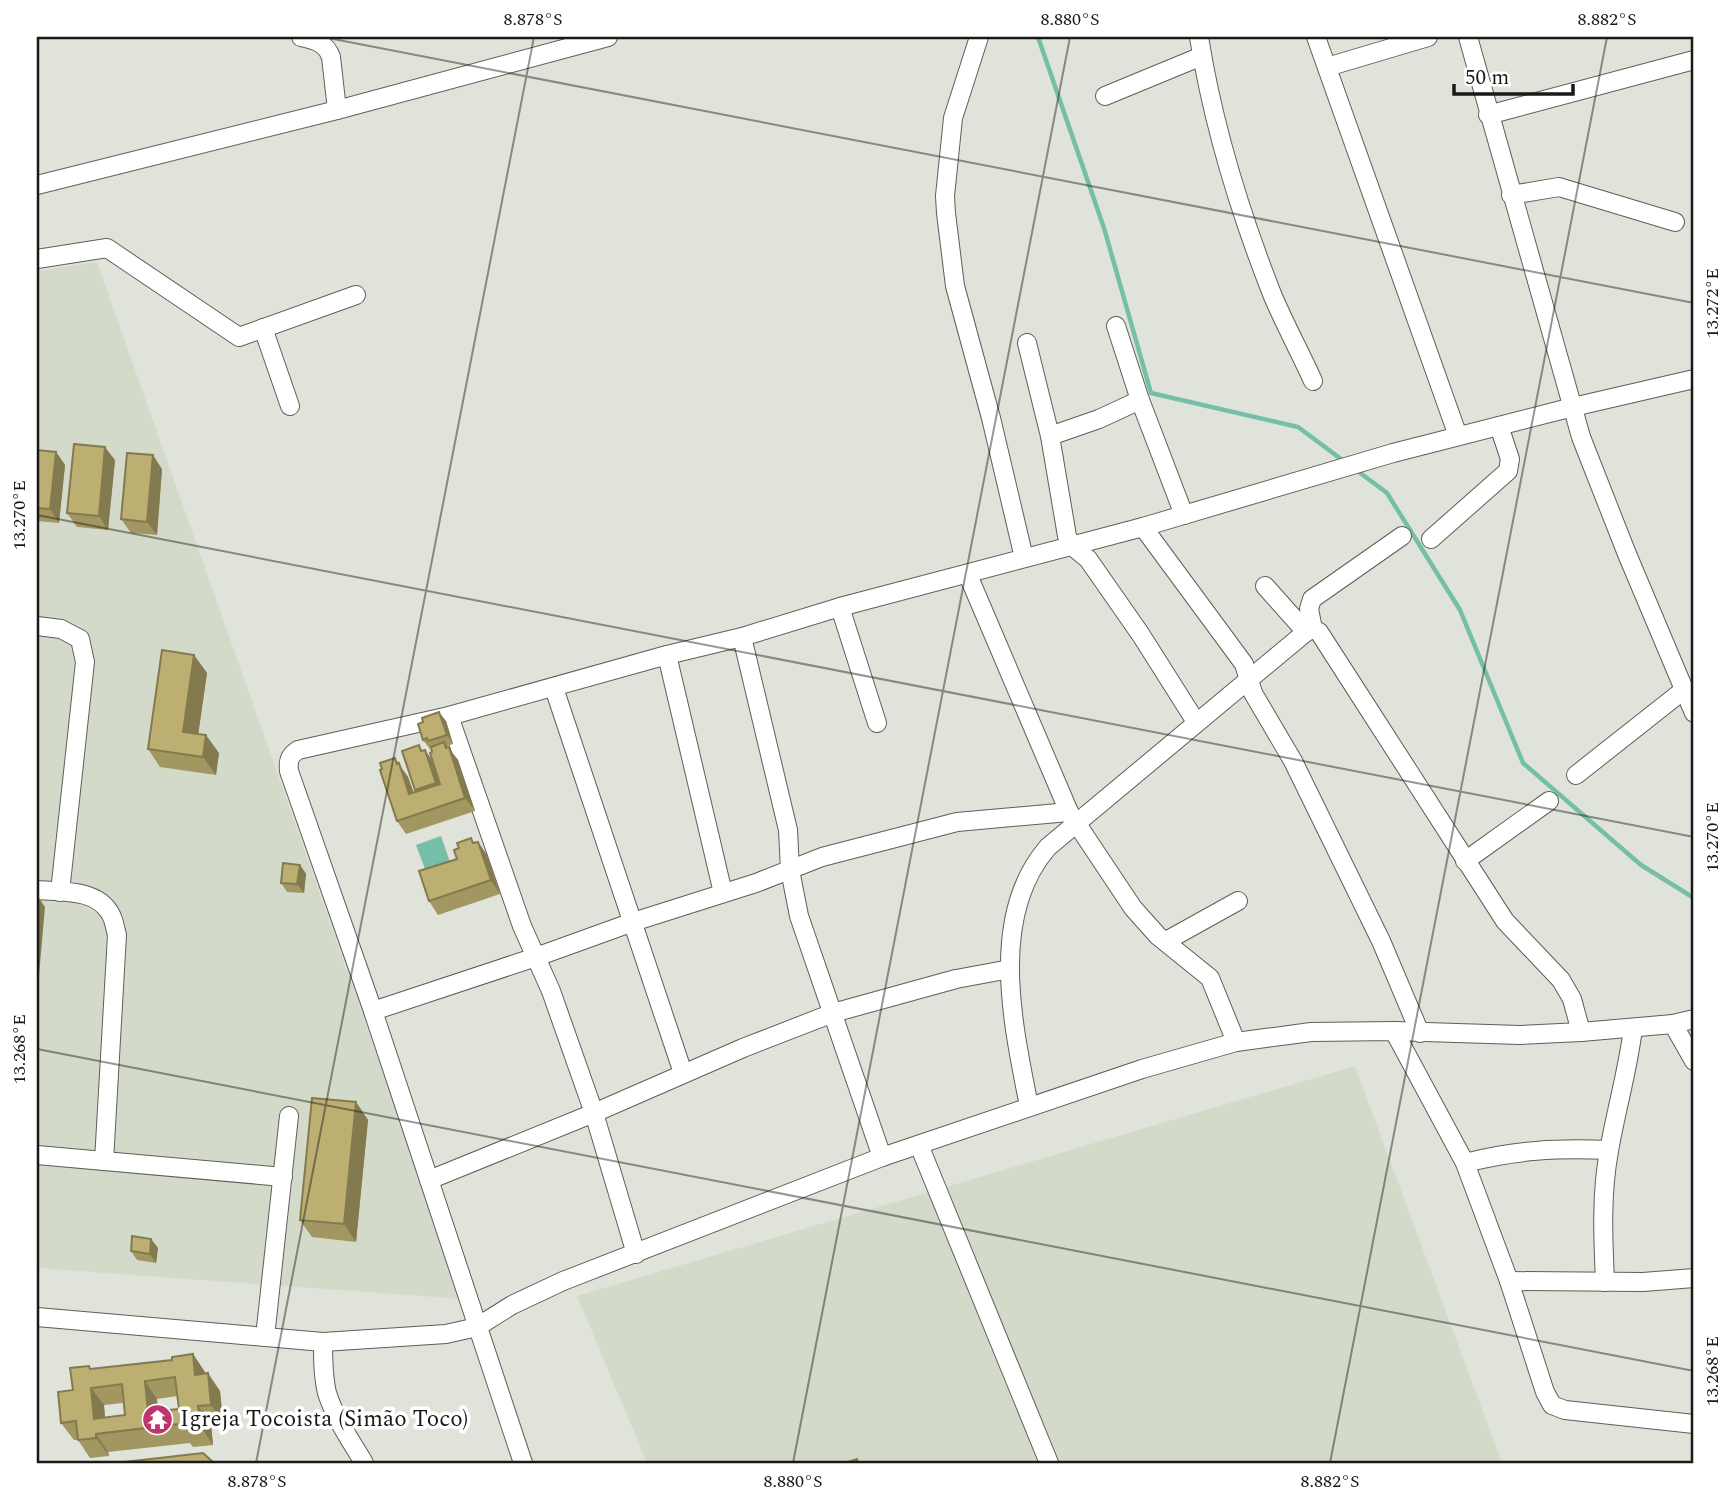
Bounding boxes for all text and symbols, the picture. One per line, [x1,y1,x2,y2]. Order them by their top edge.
text: 8.878°S [503,6,563,33]
text: 8.880°S [1040,6,1100,33]
text: 8.882°S [1577,6,1637,33]
scale bar [1454,52,1574,96]
text: 50 m [1465,62,1509,94]
text: 13.272°E [1699,268,1726,338]
text: 13.270°E [6,480,33,550]
text: 13.270°E [1699,802,1726,872]
text: 13.268°E [6,1014,33,1084]
text: 13.268°E [1699,1336,1726,1406]
temple icon: Igreja Tocoista (Simão Toco) [140,1402,174,1436]
place label: Igreja Tocoista (Simão Toco) [180,1402,468,1437]
text: 8.878°S [227,1468,287,1495]
text: 8.880°S [763,1468,823,1495]
text: 8.882°S [1300,1468,1360,1495]

